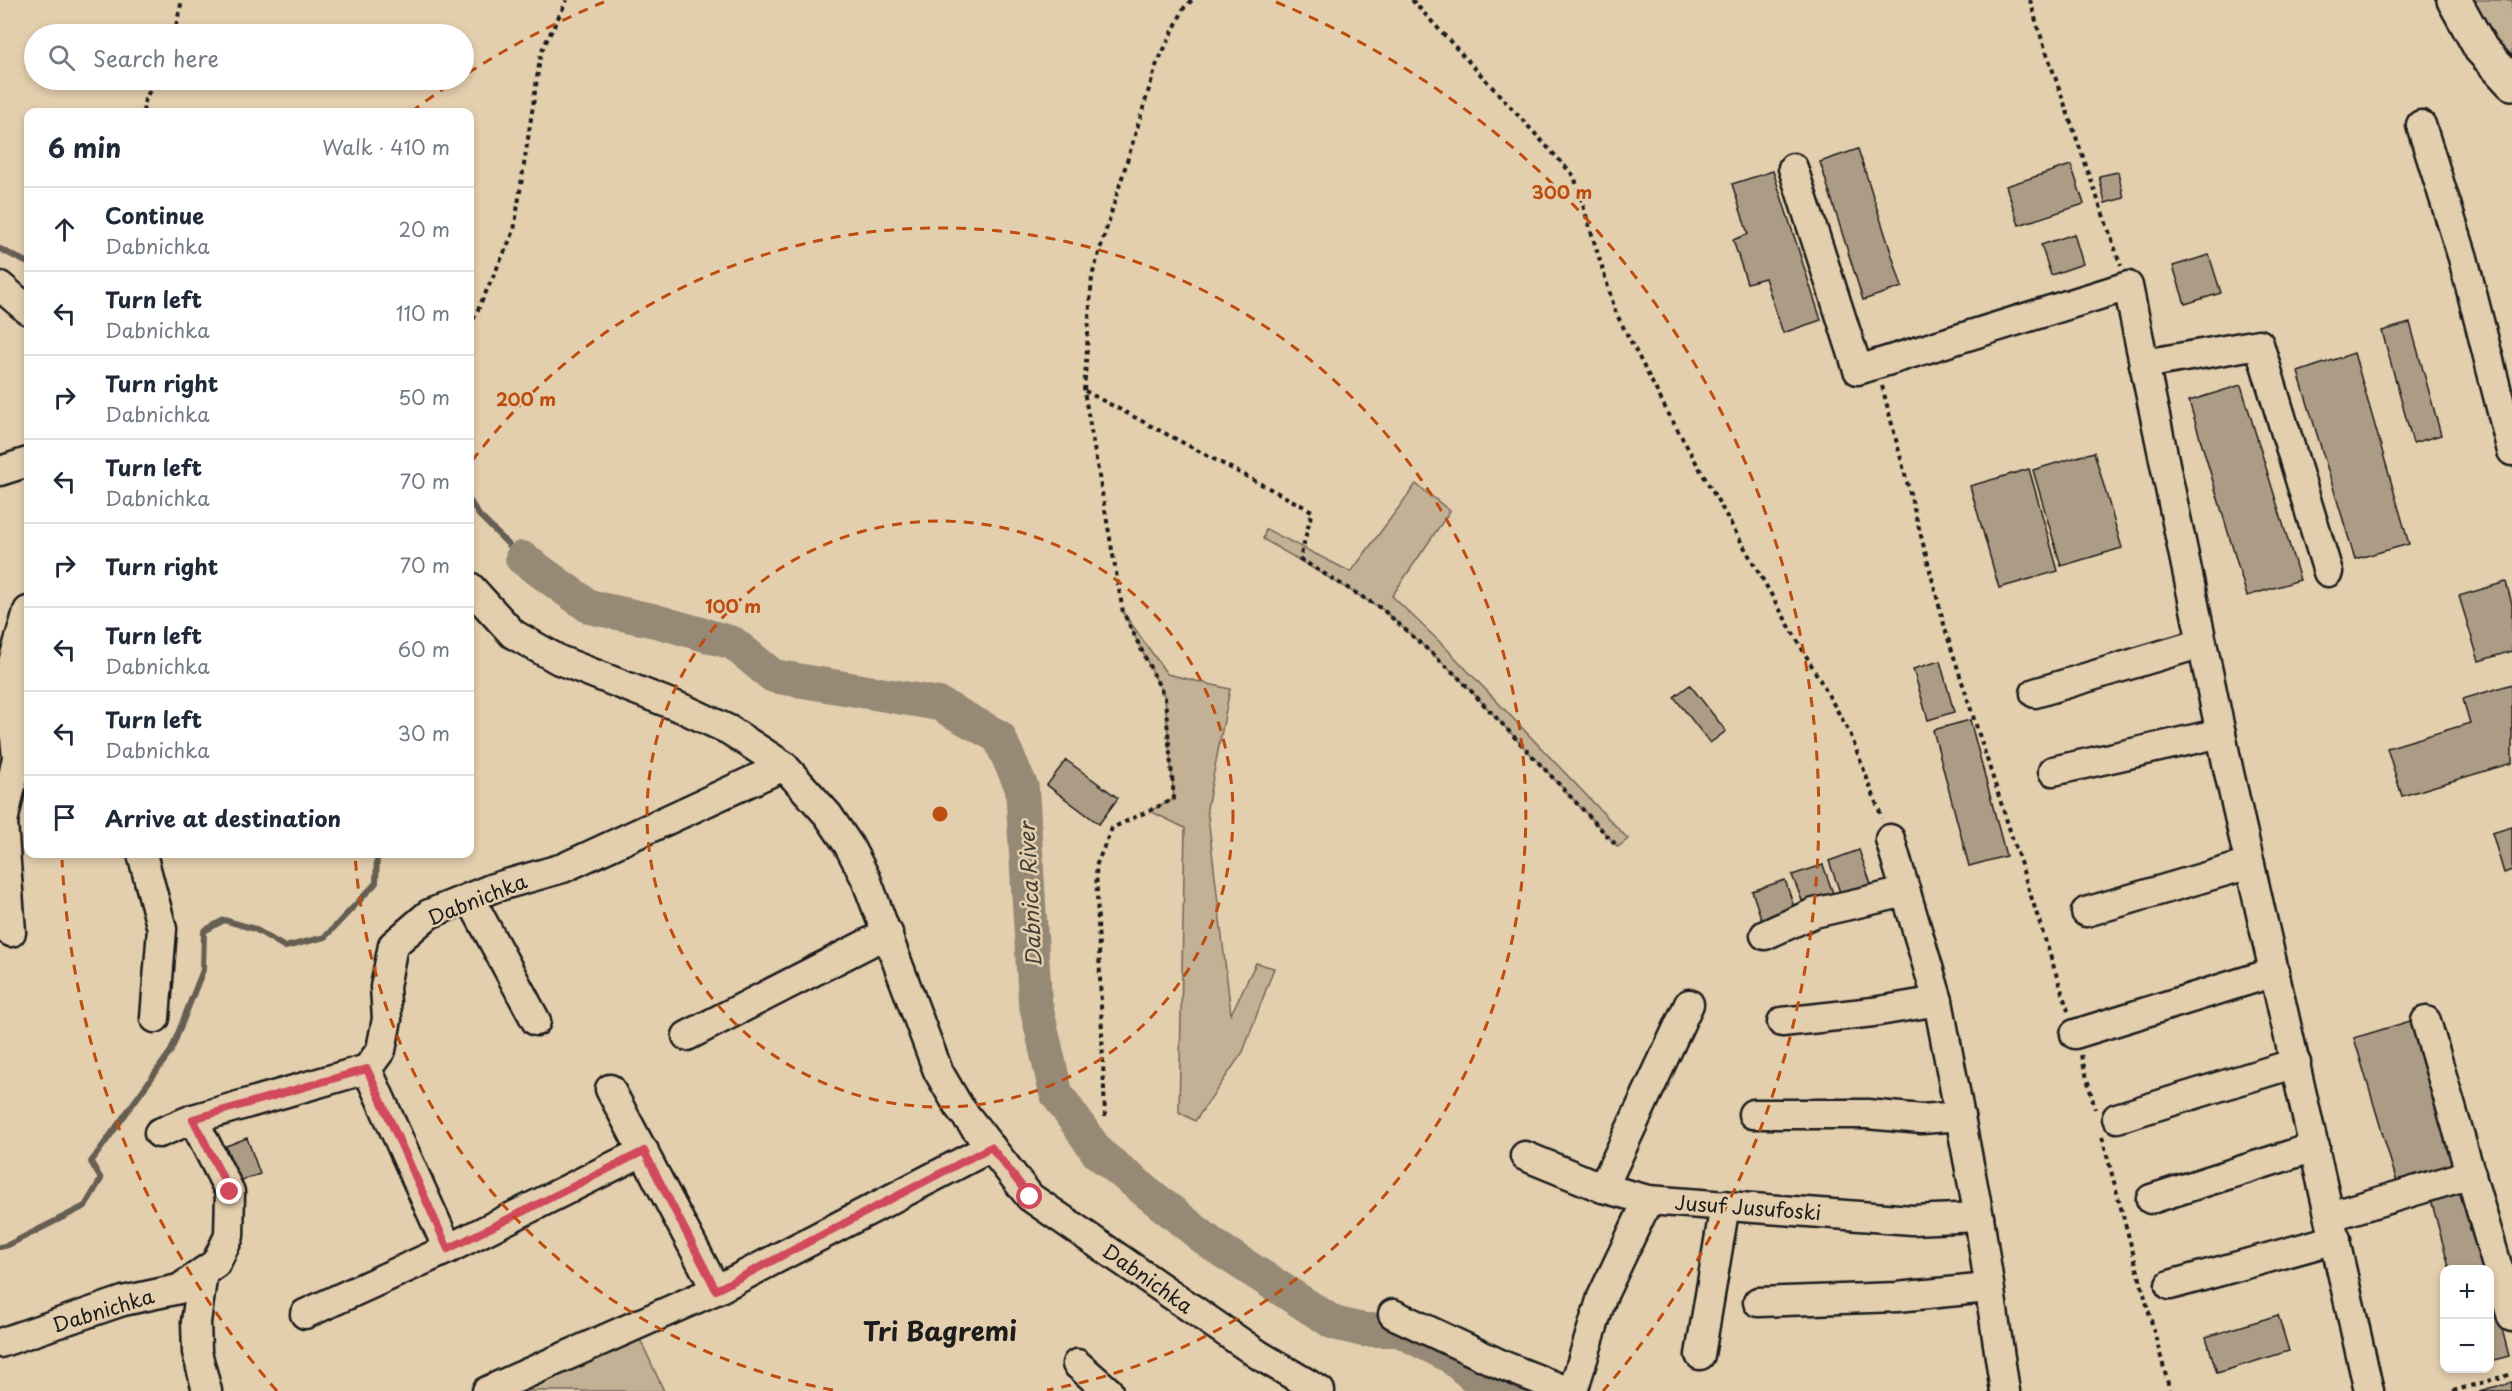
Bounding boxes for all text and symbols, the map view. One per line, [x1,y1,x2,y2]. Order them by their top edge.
search box [24,24,474,90]
icon: search [45,41,78,74]
text: Search here [93,41,219,74]
text: 6 min [48,128,121,167]
text: Walk · 410 m [322,132,450,162]
text: 300 m [1532,178,1592,205]
text: Continue [105,198,204,231]
icon: ahead [48,213,81,246]
text: 20 m [398,214,450,244]
text: Dabnichka [105,231,210,261]
text: Turn left [105,282,202,315]
icon: left [48,297,81,330]
text: 110 m [396,298,450,328]
text: Dabnichka [105,315,210,345]
text: Turn right [105,366,218,399]
icon: right [48,381,81,414]
text: 50 m [398,382,450,412]
text: 200 m [496,385,556,412]
text: Dabnichka [105,399,210,429]
text: Turn left [105,450,202,483]
icon: left [48,465,81,498]
text: 70 m [400,466,450,496]
text: Dabnichka [105,483,210,513]
icon: right [48,549,81,582]
text: Turn right [105,549,218,582]
text: 70 m [400,550,450,580]
text: 100 m [705,592,761,619]
text: Turn left [105,618,202,651]
icon: left [48,633,81,666]
text: 60 m [398,634,450,664]
text: Dabnichka [105,651,210,681]
text: Turn left [105,702,202,735]
icon: left [48,717,81,750]
text: 30 m [397,718,450,748]
text: Dabnichka [105,735,210,765]
icon: arrive [48,801,81,834]
text: Arrive at destination [105,801,341,834]
centre of rings [930,804,950,824]
water label: Dabnica River [1009,819,1049,968]
street label: Dabnichka [423,865,532,933]
route end [216,1178,242,1204]
route start [1016,1183,1042,1209]
street label: Jusuf Jusufoski [1674,1187,1822,1227]
street label: Dabnichka [1097,1236,1200,1321]
map controls [2440,1265,2494,1373]
button: + [2440,1265,2494,1319]
street label: Dabnichka [49,1280,158,1340]
district label: Tri Bagremi [863,1311,1017,1350]
button: − [2440,1319,2494,1373]

